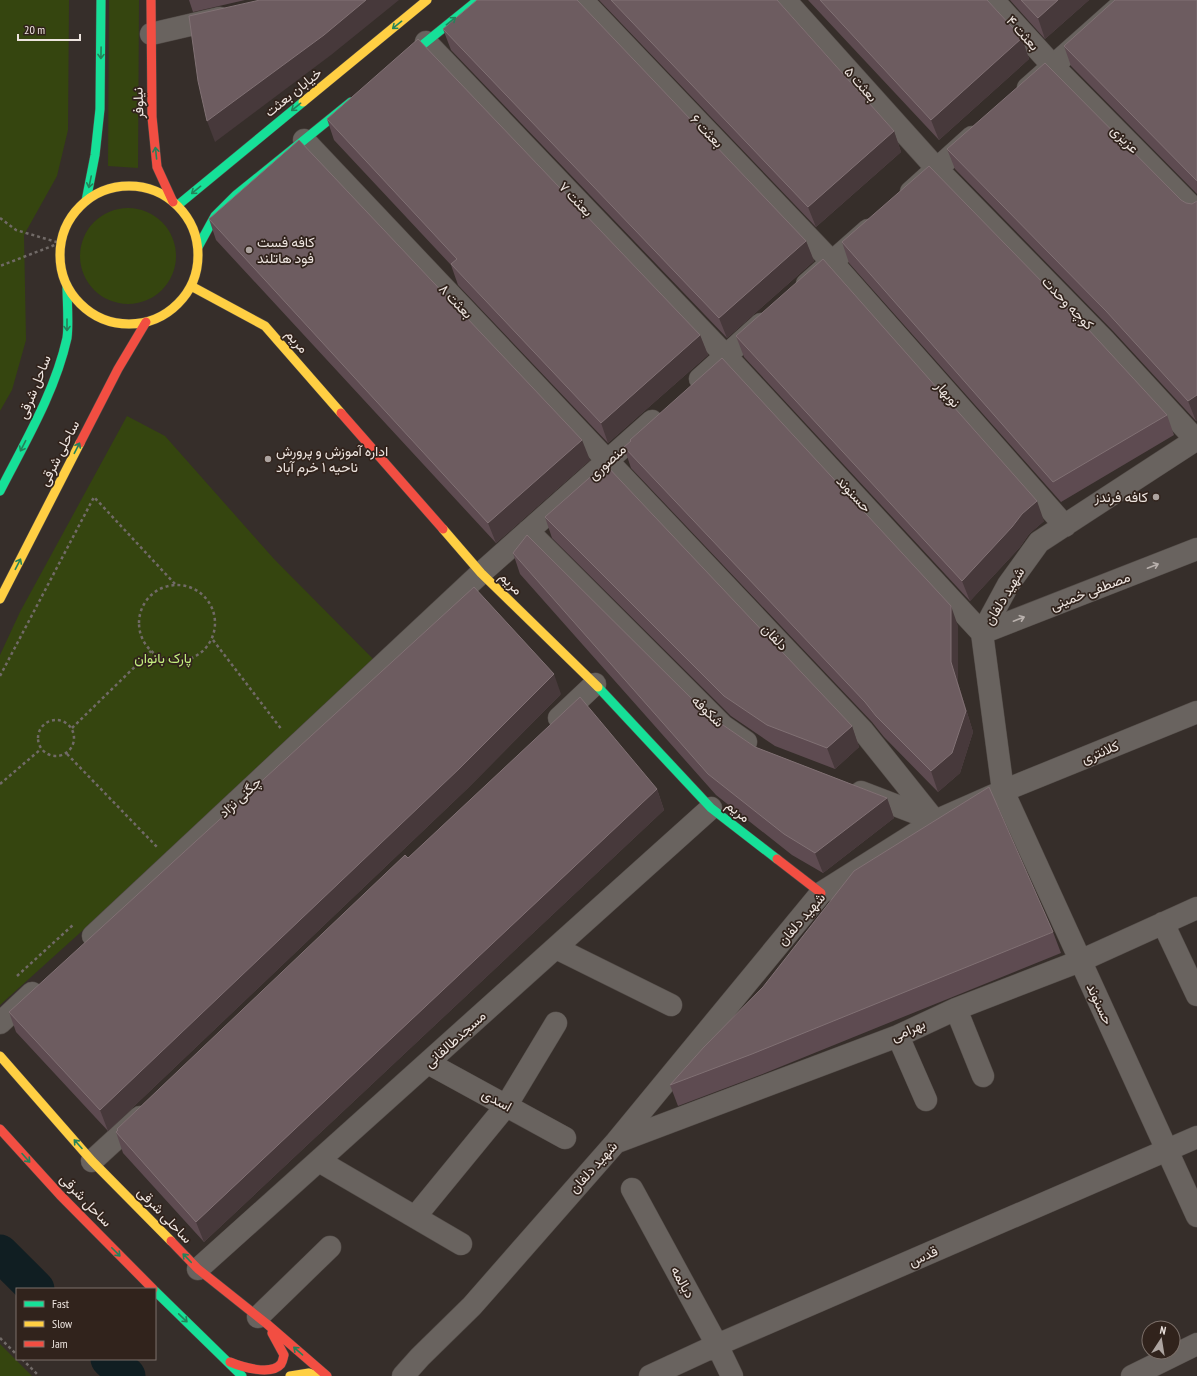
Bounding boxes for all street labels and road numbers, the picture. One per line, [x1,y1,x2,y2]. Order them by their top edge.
street label: بعثت ۴ [1003,12,1043,54]
street label: خیابان بعثت [261,63,325,121]
street label: بعثت ۵ [840,63,882,105]
street label: نیلوفر [128,87,148,120]
street label: بعثت ۶ [687,110,727,152]
street label: عزیزی [1107,121,1143,157]
street label: بعثت ۷ [555,178,597,220]
street label: کوچه وحدت [1037,273,1098,334]
street label: بعثت ۸ [435,280,477,322]
street label: مریم [282,325,312,357]
street label: ساحل شرقی [13,352,55,422]
street label: نوبهار [931,376,965,411]
street label: ساحلی شرقی [35,417,83,489]
street label: منصوری [584,440,630,484]
street label: حسنوند [833,472,875,516]
street label: شهید دلفان [980,564,1028,628]
street label: مریم [495,567,527,599]
street label: مصطفی خمینی [1047,567,1133,615]
street label: دلفان [758,620,792,655]
street label: شکوفه [688,691,728,731]
street label: کلانتری [1079,736,1121,768]
street label: چگنی نژاد [215,773,266,822]
street label: مریم [722,796,754,826]
street label: شهید دلفان [773,889,829,949]
street label: حسنوند [1083,980,1117,1028]
street label: مسجدطالقانی [420,1007,490,1071]
street label: بهرامی [888,1015,928,1045]
street label: اسدی [479,1084,515,1116]
street label: شهید دلفان [565,1137,621,1197]
street label: ساحل شرقی [56,1170,116,1230]
street label: ساحلی شرقی [134,1183,196,1247]
street label: قدس [905,1242,941,1270]
street label: دیالمه [667,1263,699,1302]

